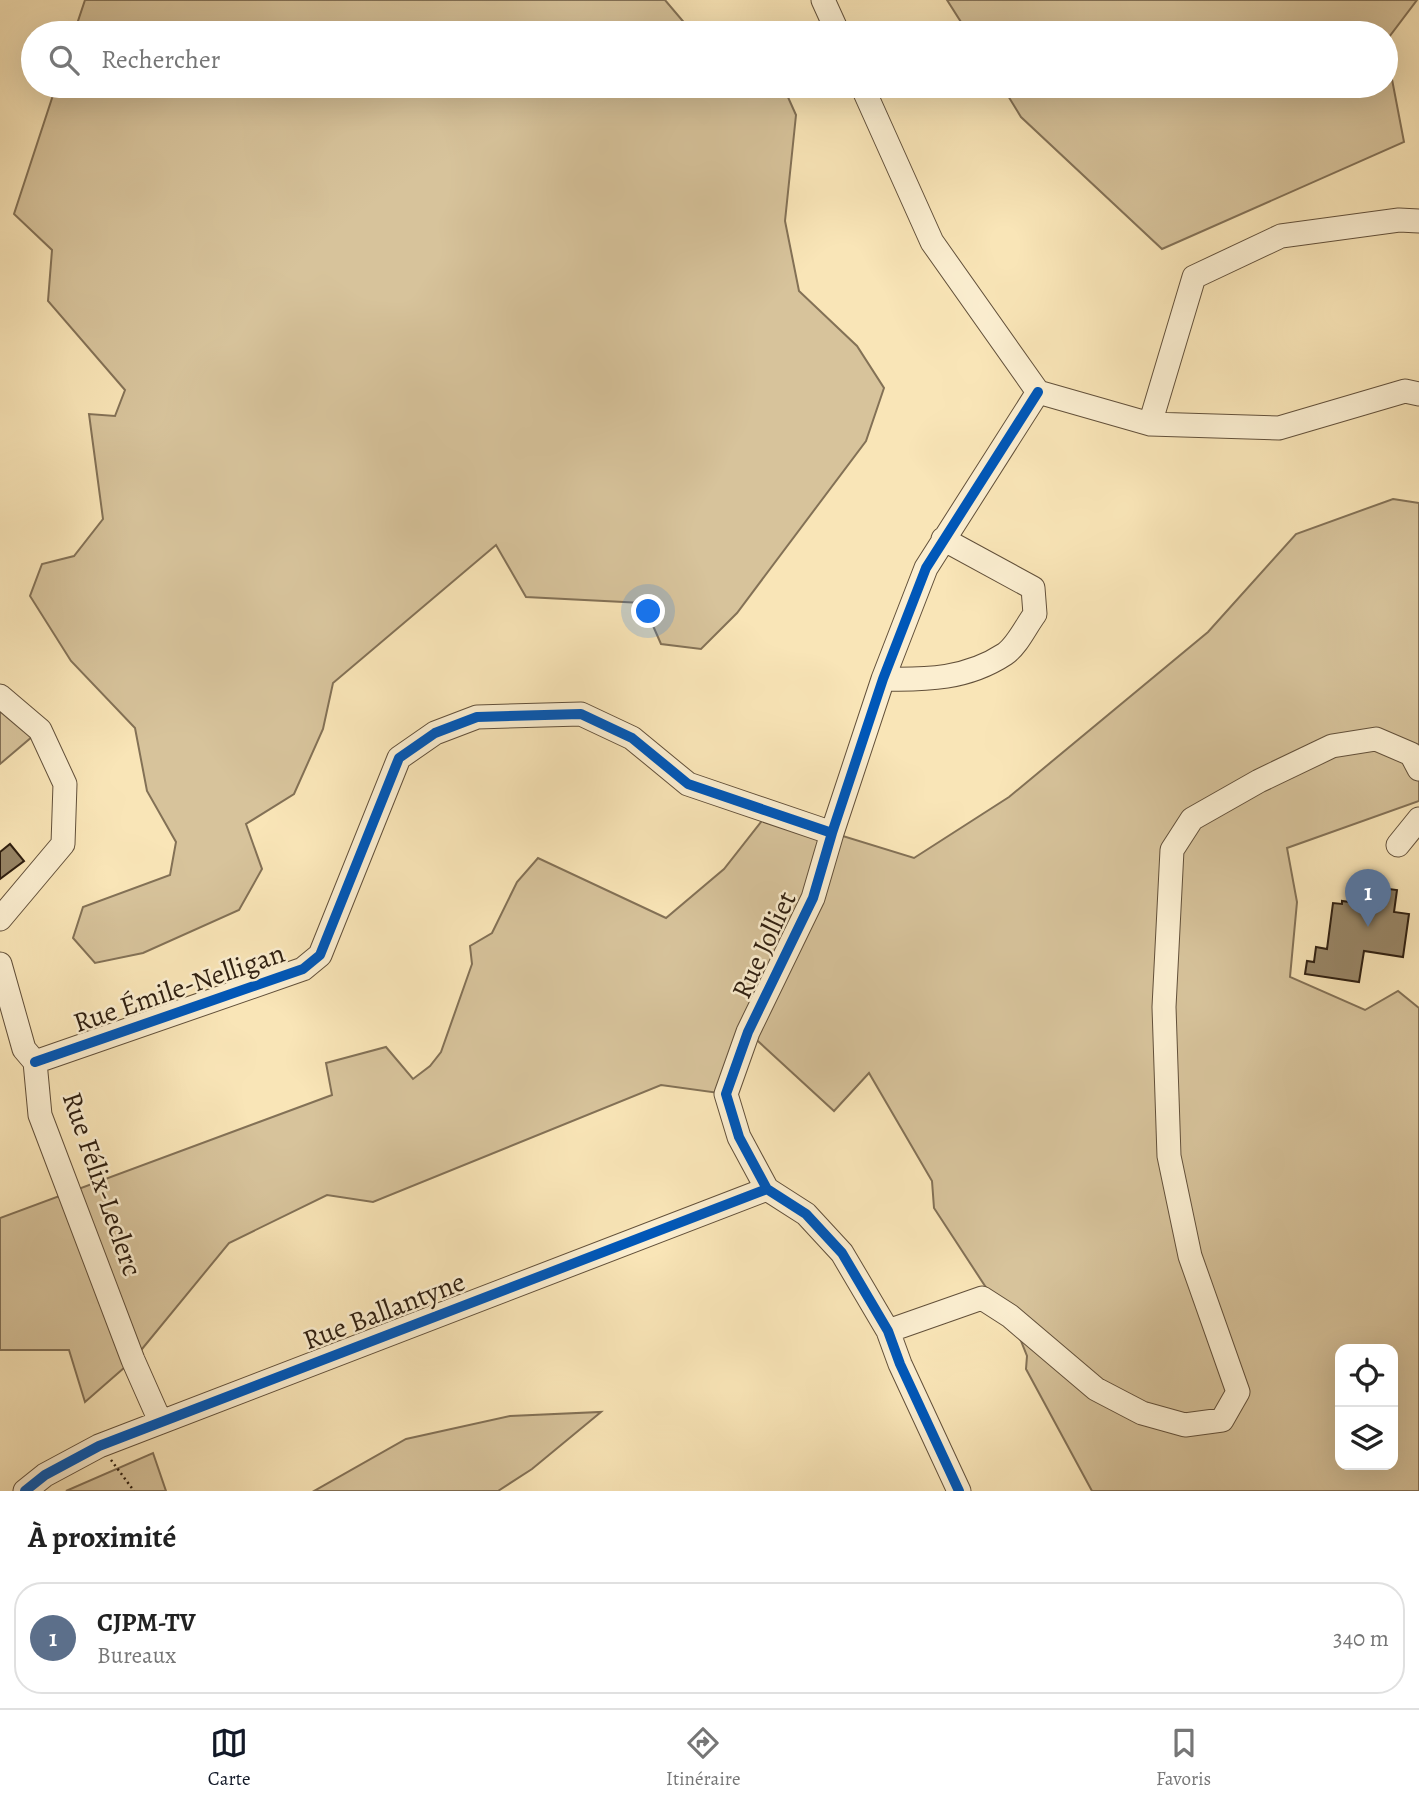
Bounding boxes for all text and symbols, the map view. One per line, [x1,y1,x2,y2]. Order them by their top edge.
search box [21,21,1398,98]
icon: search [45,41,83,79]
text: Rechercher [101,42,221,77]
your location [631,594,665,628]
pin: 1 [1345,869,1391,927]
street label: Rue Jolliet [723,885,805,1005]
street label: Rue Émile-Nelligan [68,934,290,1042]
street label: Rue Félix-Leclerc [53,1087,151,1281]
street label: Rue Ballantyne [297,1263,471,1359]
map controls [1335,1344,1398,1470]
button: locate [1335,1344,1398,1407]
button: layers [1335,1407,1398,1470]
text: À proximité [28,1517,176,1557]
text: CJPM-TV [97,1605,196,1640]
text: 1 [49,1623,57,1654]
text: 340 m [1333,1623,1389,1654]
text: Bureaux [97,1640,176,1671]
tab: Carte [208,1724,251,1792]
tab: Itinéraire [666,1724,740,1792]
tab: Favoris [1156,1724,1211,1792]

